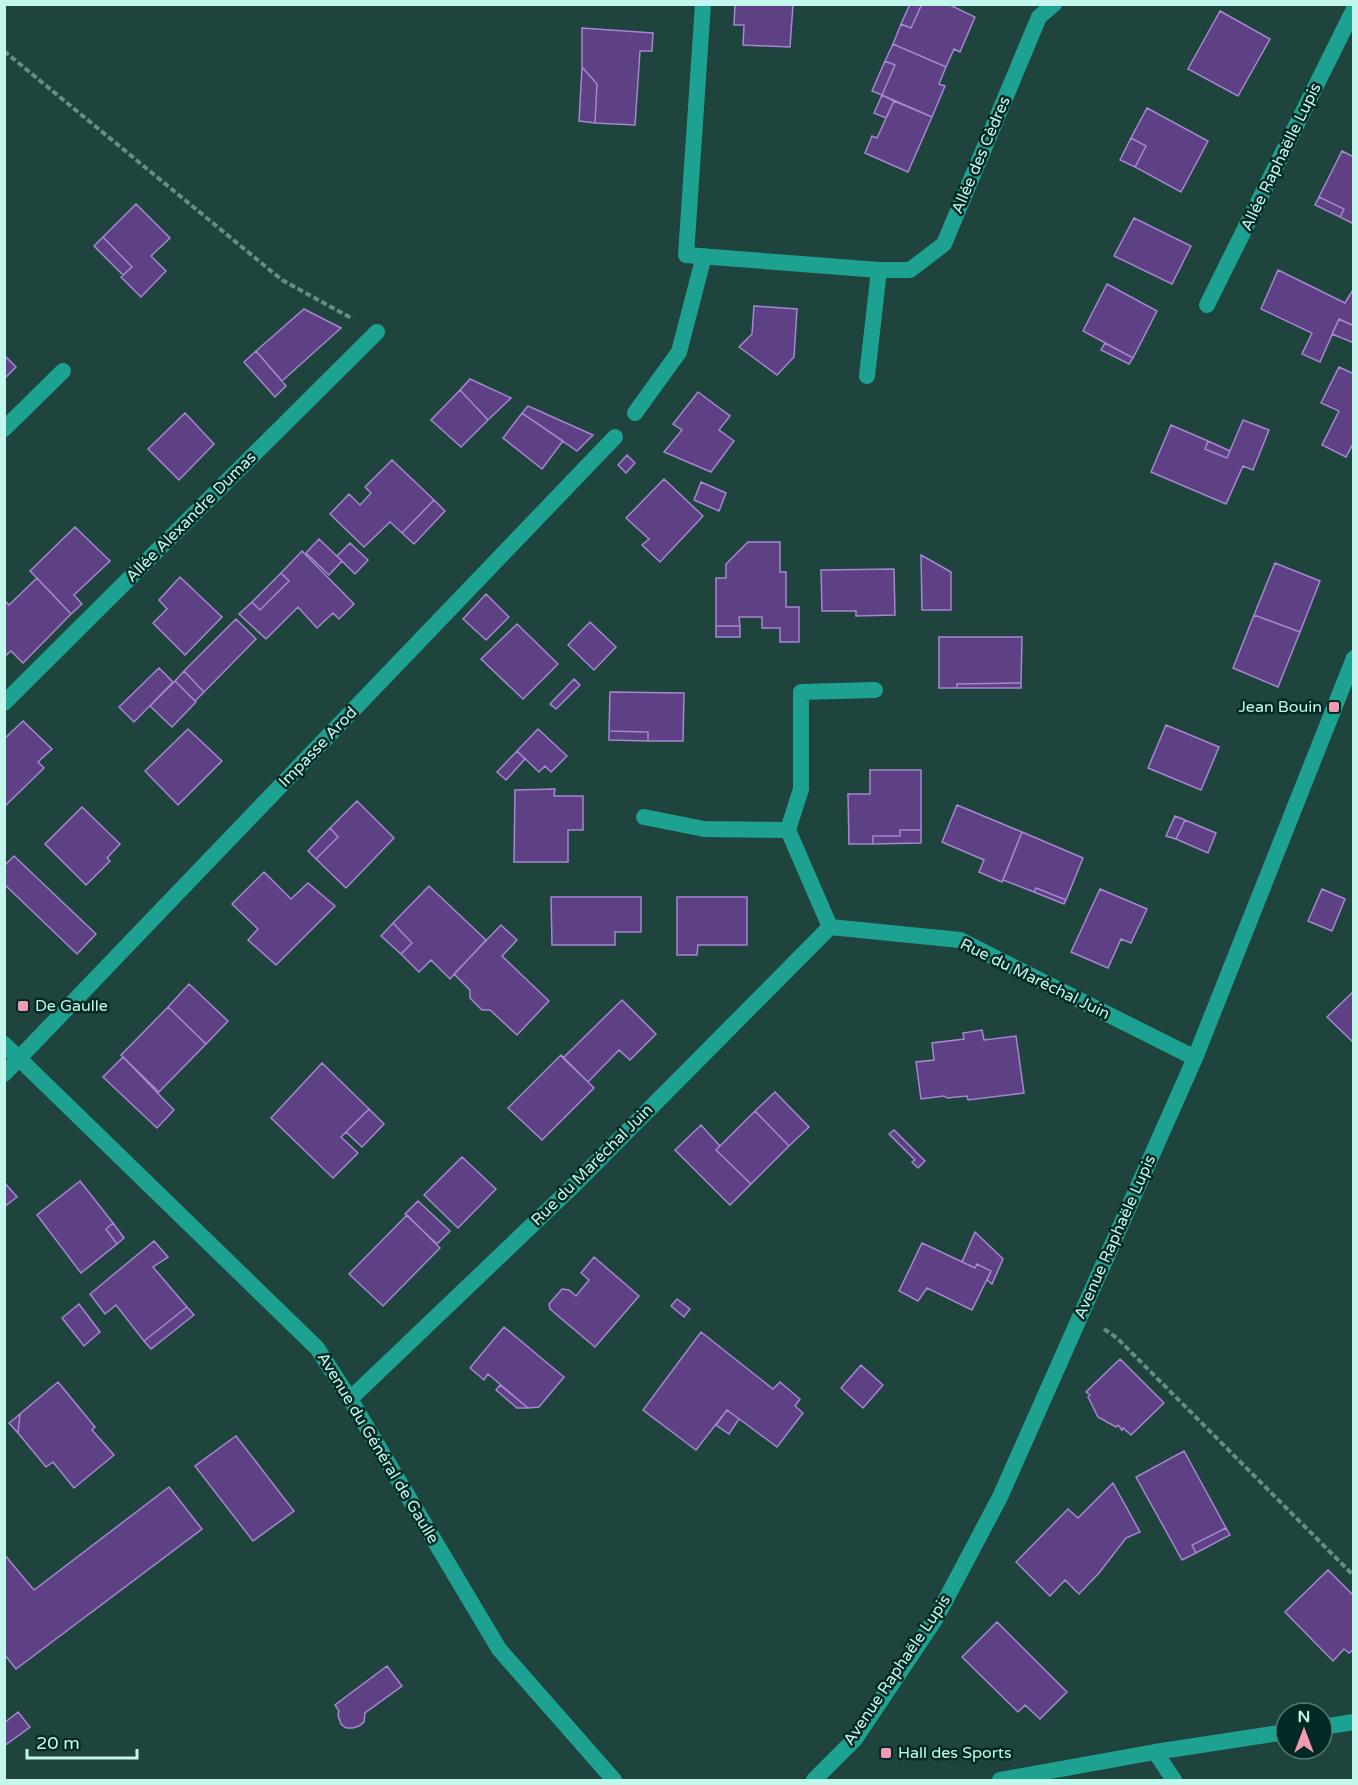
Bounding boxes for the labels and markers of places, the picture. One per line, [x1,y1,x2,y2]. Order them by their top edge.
place label: Jean Bouin [1238,697,1322,717]
marker: Jean Bouin [1327,700,1341,714]
place label: De Gaulle [35,996,108,1016]
marker: De Gaulle [16,999,30,1013]
place label: Hall des Sports [898,1743,1012,1763]
marker: Hall des Sports [879,1746,893,1760]

